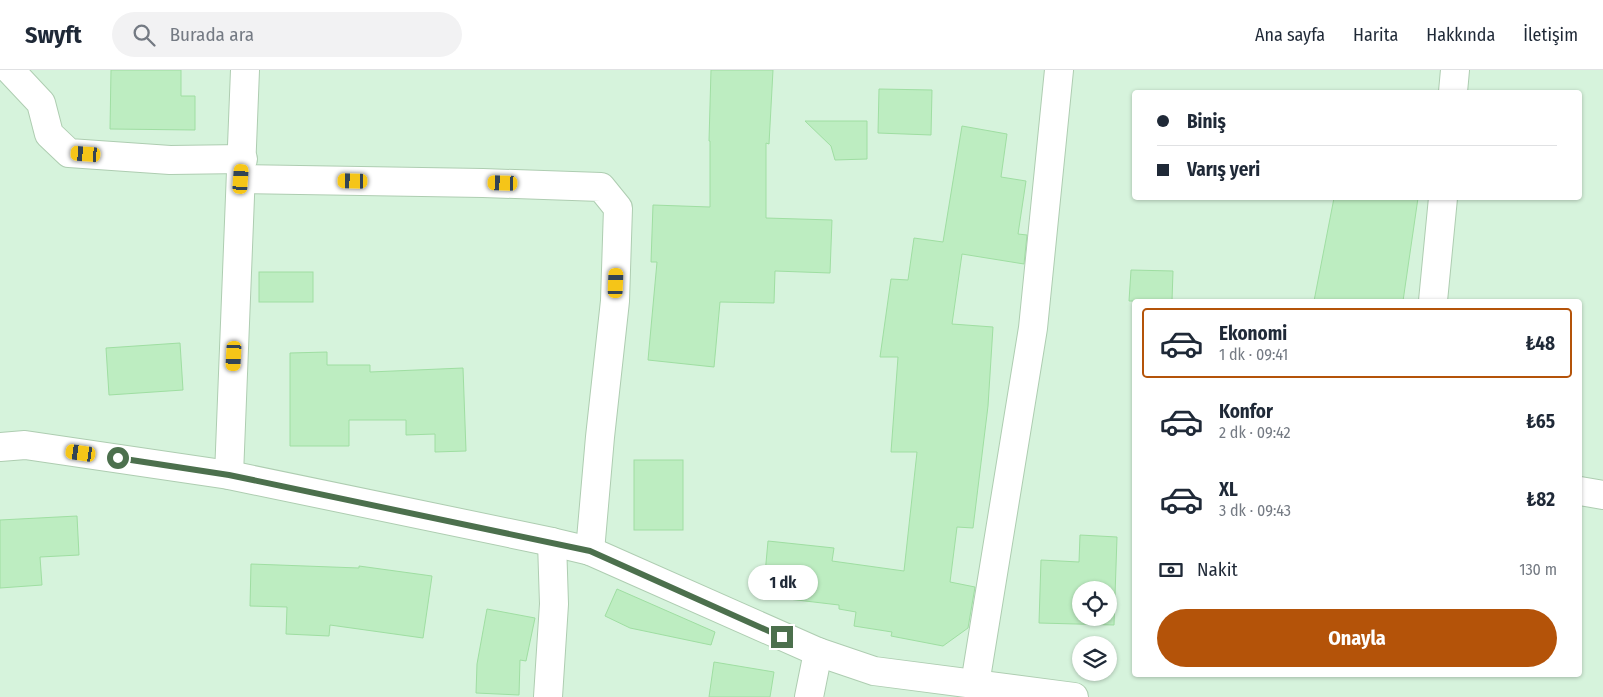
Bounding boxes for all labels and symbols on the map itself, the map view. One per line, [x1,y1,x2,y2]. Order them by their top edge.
car [70,145,101,163]
car [232,164,249,194]
car [337,173,368,189]
car [487,175,518,191]
car [607,268,624,298]
car [225,341,242,371]
car [65,443,96,463]
route start [107,447,129,469]
callout: 1 dk [747,564,817,600]
route end [771,626,793,648]

